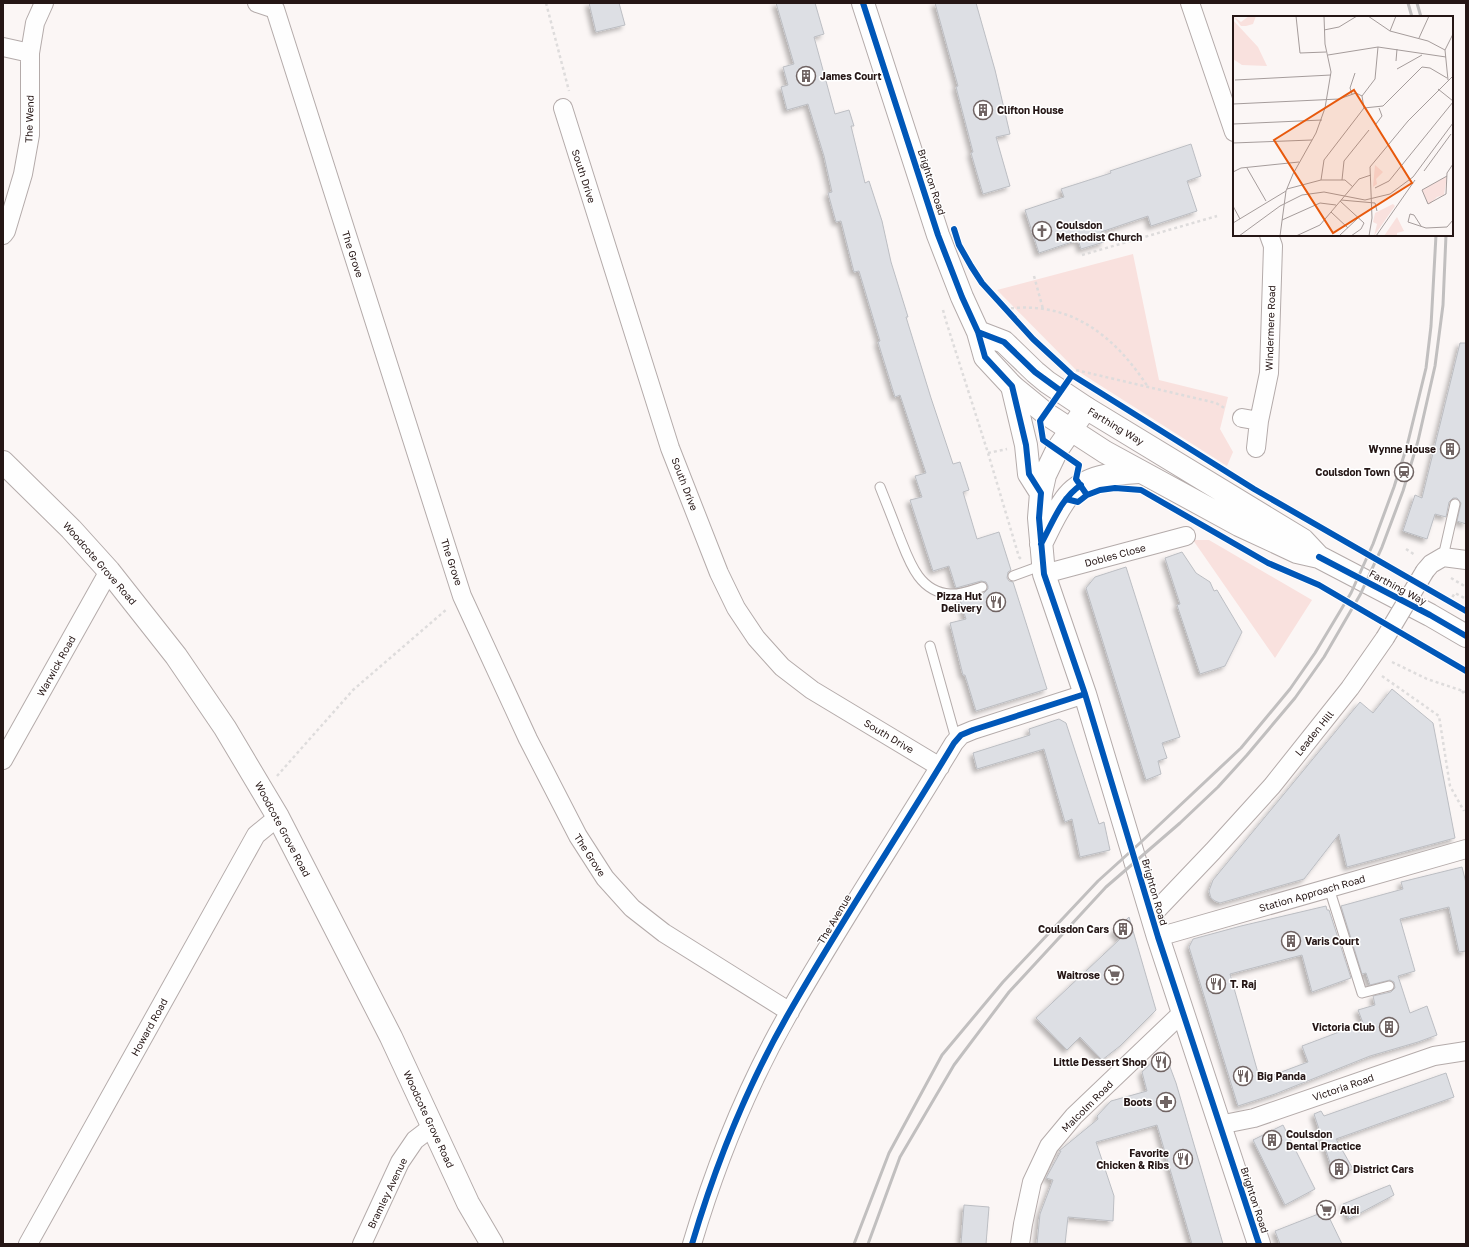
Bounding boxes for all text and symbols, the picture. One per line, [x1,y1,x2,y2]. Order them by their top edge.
inset map [1233,16,1453,236]
building icon: James Court [795,65,817,87]
place label: James Court [820,70,881,82]
street label: The Wend [22,95,36,143]
building icon: Clifton House [972,99,994,121]
place label: Clifton House [997,104,1064,116]
street label: South Drive [570,148,598,205]
street label: Brighton Road [916,148,948,216]
place label: Coulsdon Methodist Church [1056,219,1142,243]
church icon: Coulsdon Methodist Church [1031,220,1053,242]
street label: The Grove [340,229,366,279]
street label: Windermere Road [1263,285,1277,371]
street label: Farthing Way [1086,405,1147,448]
building icon: Wynne House [1439,438,1461,460]
place label: Wynne House [1368,443,1436,455]
street label: South Drive [669,456,701,512]
station icon: Coulsdon Town [1393,461,1415,483]
place label: Coulsdon Town [1315,466,1390,478]
street label: Woodcote Grove Road [61,519,139,607]
street label: The Grove [439,537,465,587]
street label: Dobles Close [1083,541,1147,569]
street label: Farthing Way [1367,567,1429,607]
place label: Pizza Hut Delivery [936,590,982,614]
restaurant icon: Pizza Hut Delivery [985,591,1007,613]
street label: Warwick Road [34,633,78,699]
street label: Leaden Hill [1292,708,1336,758]
street label: South Drive [862,716,916,756]
street label: Woodcote Grove Road [253,779,313,879]
street label: The Grove [572,831,608,879]
street label: Brighton Road [1140,857,1170,927]
street label: Station Approach Road [1257,872,1367,914]
street label: The Avenue [814,892,854,946]
building icon: Coulsdon Cars [1112,918,1134,940]
place label: Coulsdon Cars [1038,923,1109,935]
building icon: Varis Court [1280,930,1302,952]
place label: Varis Court [1305,935,1359,947]
supermarket icon: Waitrose [1103,964,1125,986]
place label: Waitrose [1057,969,1100,981]
restaurant icon: T. Raj [1205,973,1227,995]
place label: T. Raj [1230,978,1257,990]
street label: Howard Road [128,996,170,1058]
building icon: Victoria Club [1378,1016,1400,1038]
place label: Victoria Club [1312,1021,1375,1033]
restaurant icon: Little Dessert Shop [1150,1051,1172,1073]
place label: Little Dessert Shop [1053,1056,1147,1068]
restaurant icon: Big Panda [1232,1065,1254,1087]
street label: Woodcote Grove Road [401,1068,457,1170]
place label: Big Panda [1257,1070,1306,1082]
street label: Victoria Road [1311,1071,1375,1103]
street label: Malcolm Road [1059,1078,1115,1134]
pharmacy icon: Boots [1155,1091,1177,1113]
place label: Boots [1123,1096,1152,1108]
place label: Coulsdon Dental Practice [1286,1128,1361,1152]
building icon: Coulsdon Dental Practice [1261,1129,1283,1151]
place label: Favorite Chicken & Ribs [1096,1147,1169,1171]
restaurant icon: Favorite Chicken & Ribs [1172,1148,1194,1170]
street label: Bramley Avenue [365,1156,409,1230]
building icon: District Cars [1328,1158,1350,1180]
place label: District Cars [1353,1163,1414,1175]
street label: Brighton Road [1239,1166,1271,1234]
supermarket icon: Aldi [1315,1199,1337,1221]
place label: Aldi [1340,1204,1359,1216]

